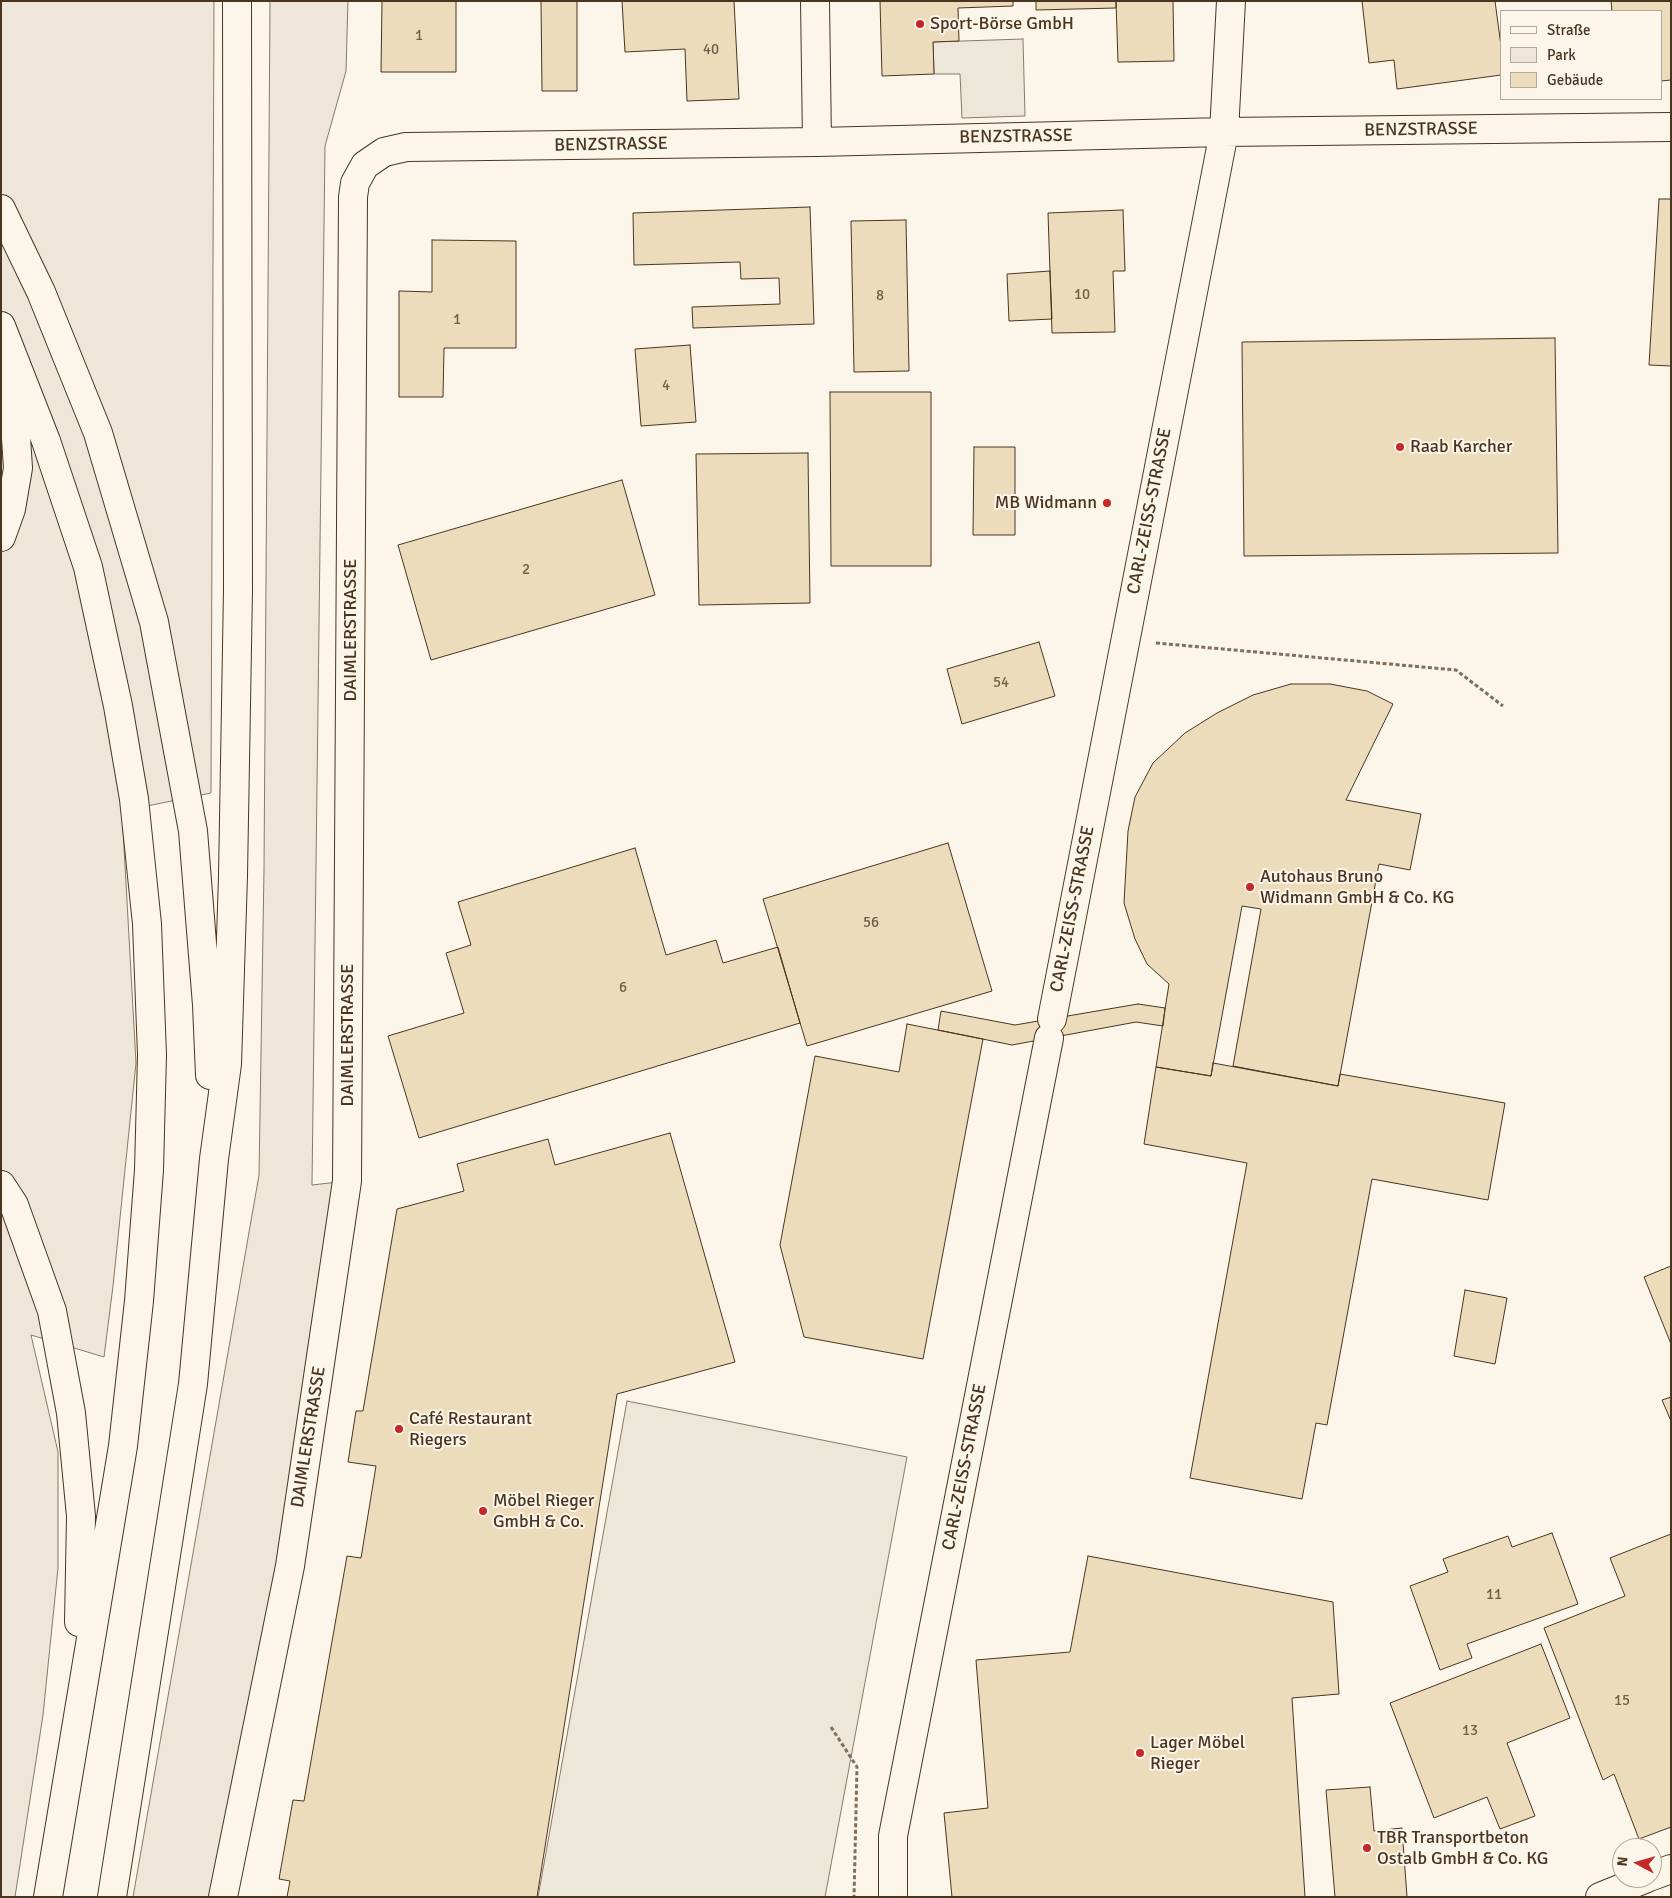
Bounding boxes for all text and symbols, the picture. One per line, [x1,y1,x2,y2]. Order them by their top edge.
legend [1500,10,1662,100]
place label: Sport-Börse GmbH [930,13,1074,35]
marker: Sport-Börse GmbH [914,18,926,30]
text: Straße [1547,21,1591,39]
house number: 1 [415,27,423,45]
house number: 40 [703,41,719,59]
text: Park [1547,46,1576,64]
text: Gebäude [1547,71,1603,89]
street label: BENZSTRASSE [1364,118,1478,142]
street label: BENZSTRASSE [959,125,1073,149]
street label: BENZSTRASSE [554,133,668,157]
house number: 10 [1074,286,1090,304]
house number: 8 [876,287,884,305]
house number: 1 [453,311,461,329]
house number: 4 [662,377,670,395]
street label: CARL-ZEISS-STRASSE [1123,426,1177,596]
place label: Raab Karcher [1410,436,1512,458]
marker: Raab Karcher [1394,441,1406,453]
place label: MB Widmann [995,492,1097,514]
marker: MB Widmann [1101,497,1113,509]
street label: DAIMLERSTRASSE [340,559,362,701]
house number: 2 [522,561,530,579]
house number: 54 [993,674,1009,692]
street label: CARL-ZEISS-STRASSE [1046,824,1100,994]
place label: Autohaus Bruno Widmann GmbH & Co. KG [1260,866,1454,909]
marker: Autohaus Bruno Widmann GmbH & Co. KG [1244,881,1256,893]
house number: 56 [863,914,879,932]
street label: DAIMLERSTRASSE [337,964,359,1106]
house number: 6 [619,979,627,997]
street label: DAIMLERSTRASSE [287,1365,331,1509]
street label: CARL-ZEISS-STRASSE [938,1382,992,1552]
place label: Café Restaurant Riegers [409,1408,532,1450]
marker: Café Restaurant Riegers [393,1423,405,1435]
place label: Möbel Rieger GmbH & Co. [493,1490,594,1532]
marker: Möbel Rieger GmbH & Co. [477,1505,489,1517]
house number: 11 [1486,1586,1502,1604]
house number: 15 [1614,1692,1630,1710]
house number: 13 [1462,1722,1478,1740]
place label: Lager Möbel Rieger [1150,1732,1245,1775]
marker: Lager Möbel Rieger [1134,1747,1146,1759]
place label: TBR Transportbeton Ostalb GmbH & Co. KG [1377,1827,1548,1870]
north arrow [1612,1838,1662,1888]
marker: TBR Transportbeton Ostalb GmbH & Co. KG [1361,1842,1373,1854]
text: N [1614,1856,1632,1867]

